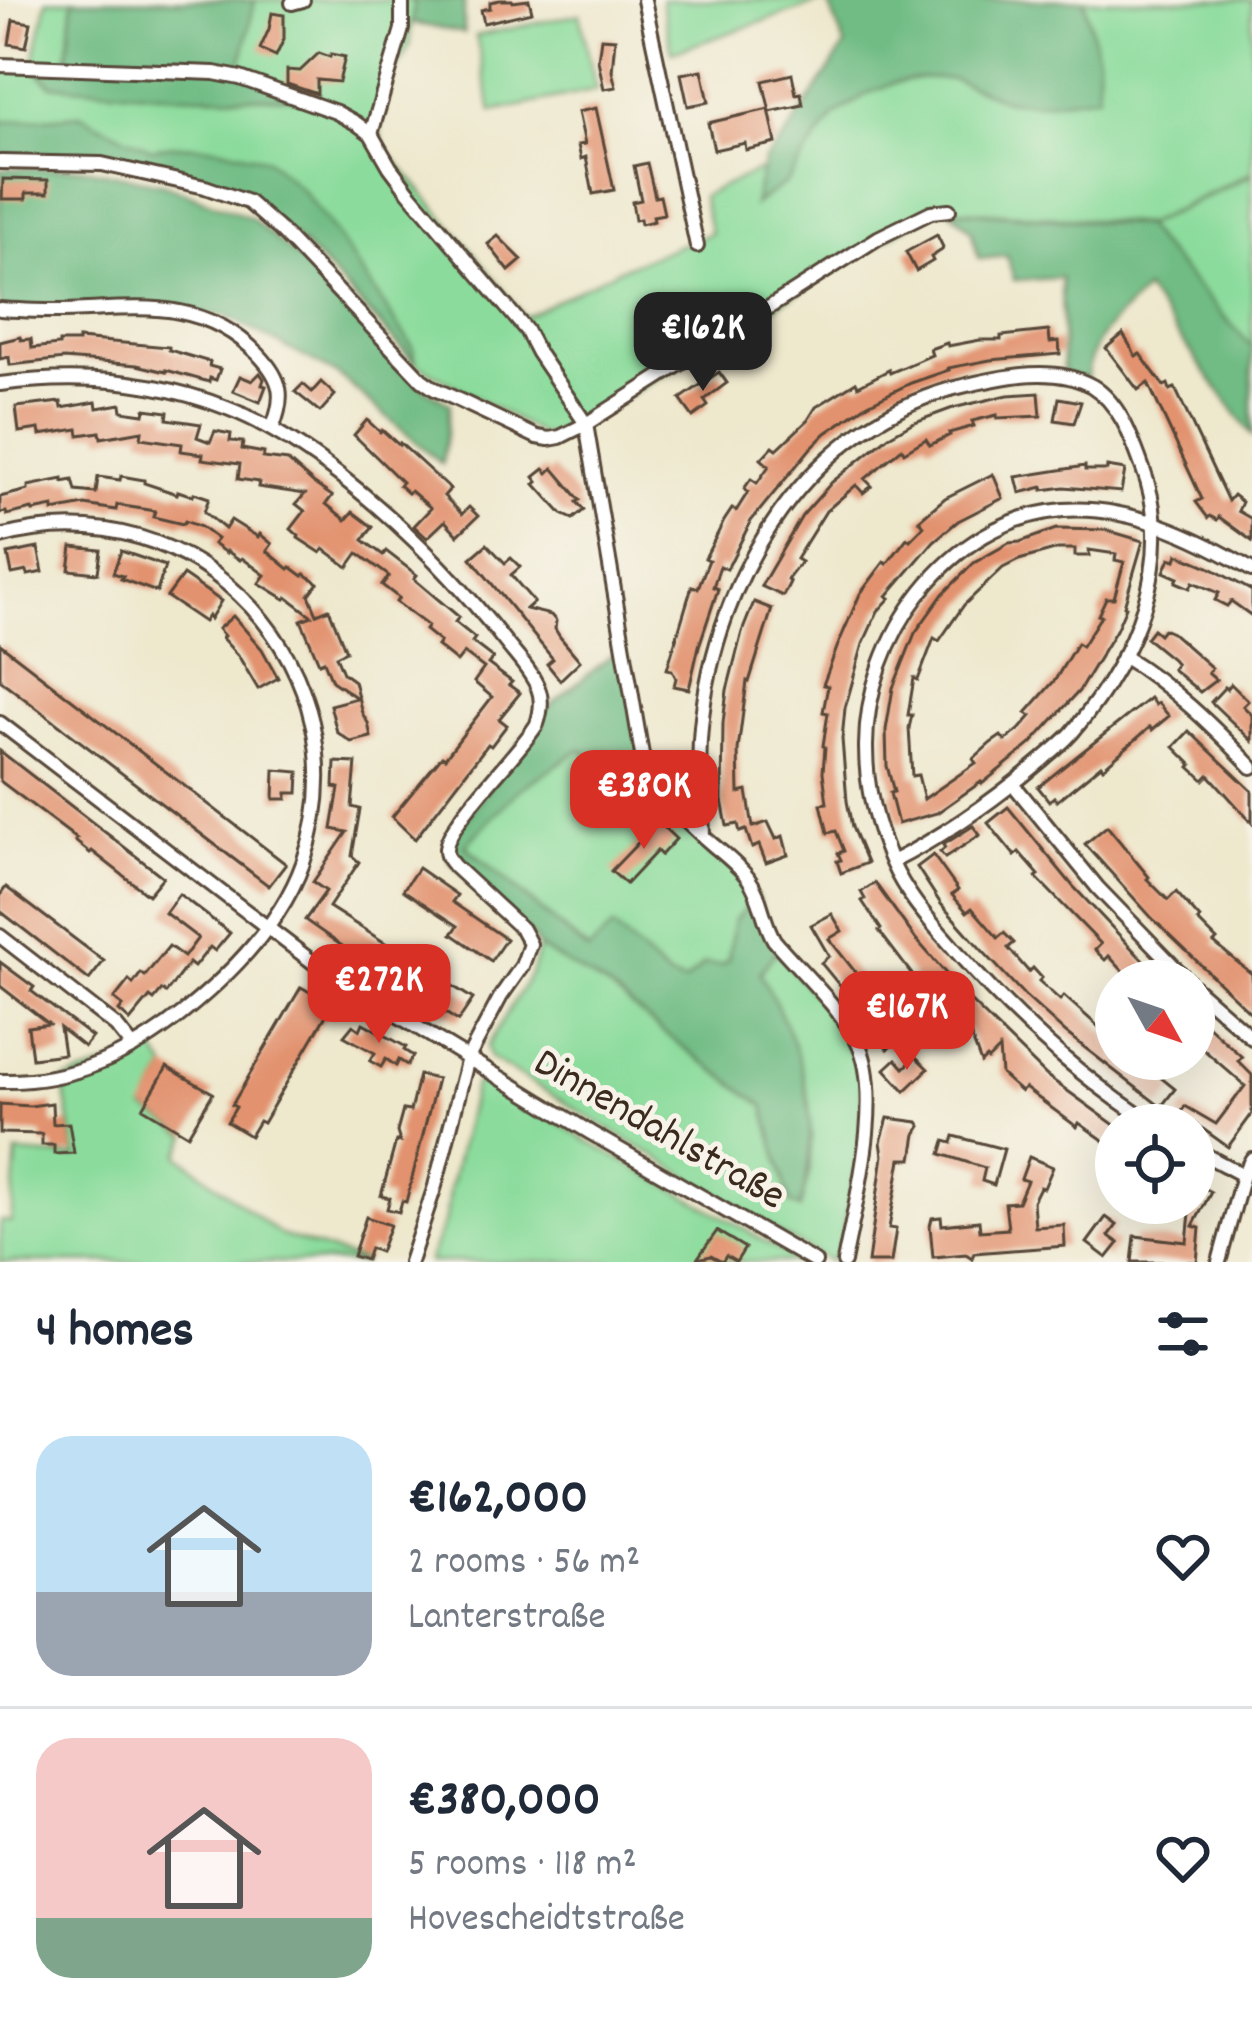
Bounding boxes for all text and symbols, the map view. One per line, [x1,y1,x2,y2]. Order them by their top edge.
pin: €162K [619,292,787,394]
text: €162K [661,303,745,358]
pin: €380K [560,750,728,852]
text: €380K [597,761,691,816]
pin: €272K [295,944,463,1046]
text: €272K [335,955,423,1010]
north arrow [1095,960,1215,1080]
map controls [1095,960,1215,1224]
pin: €167K [823,971,991,1073]
text: €167K [866,982,948,1037]
street label: Dinnendahlstraße [521,1036,795,1228]
button: locate [1095,1104,1215,1224]
text: 4 homes [36,1298,194,1370]
icon: filters [1150,1301,1216,1367]
text: €162,000 [408,1465,588,1537]
icon: home [132,1484,276,1628]
icon: heart [1150,1523,1216,1589]
text: 2 rooms · 56 m² [408,1537,640,1592]
text: Lanterstraße [408,1592,606,1647]
text: €380,000 [408,1767,600,1839]
icon: home [132,1786,276,1930]
icon: heart [1150,1825,1216,1891]
text: 5 rooms · 118 m² [408,1839,637,1894]
text: Hovescheidtstraße [408,1894,685,1949]

